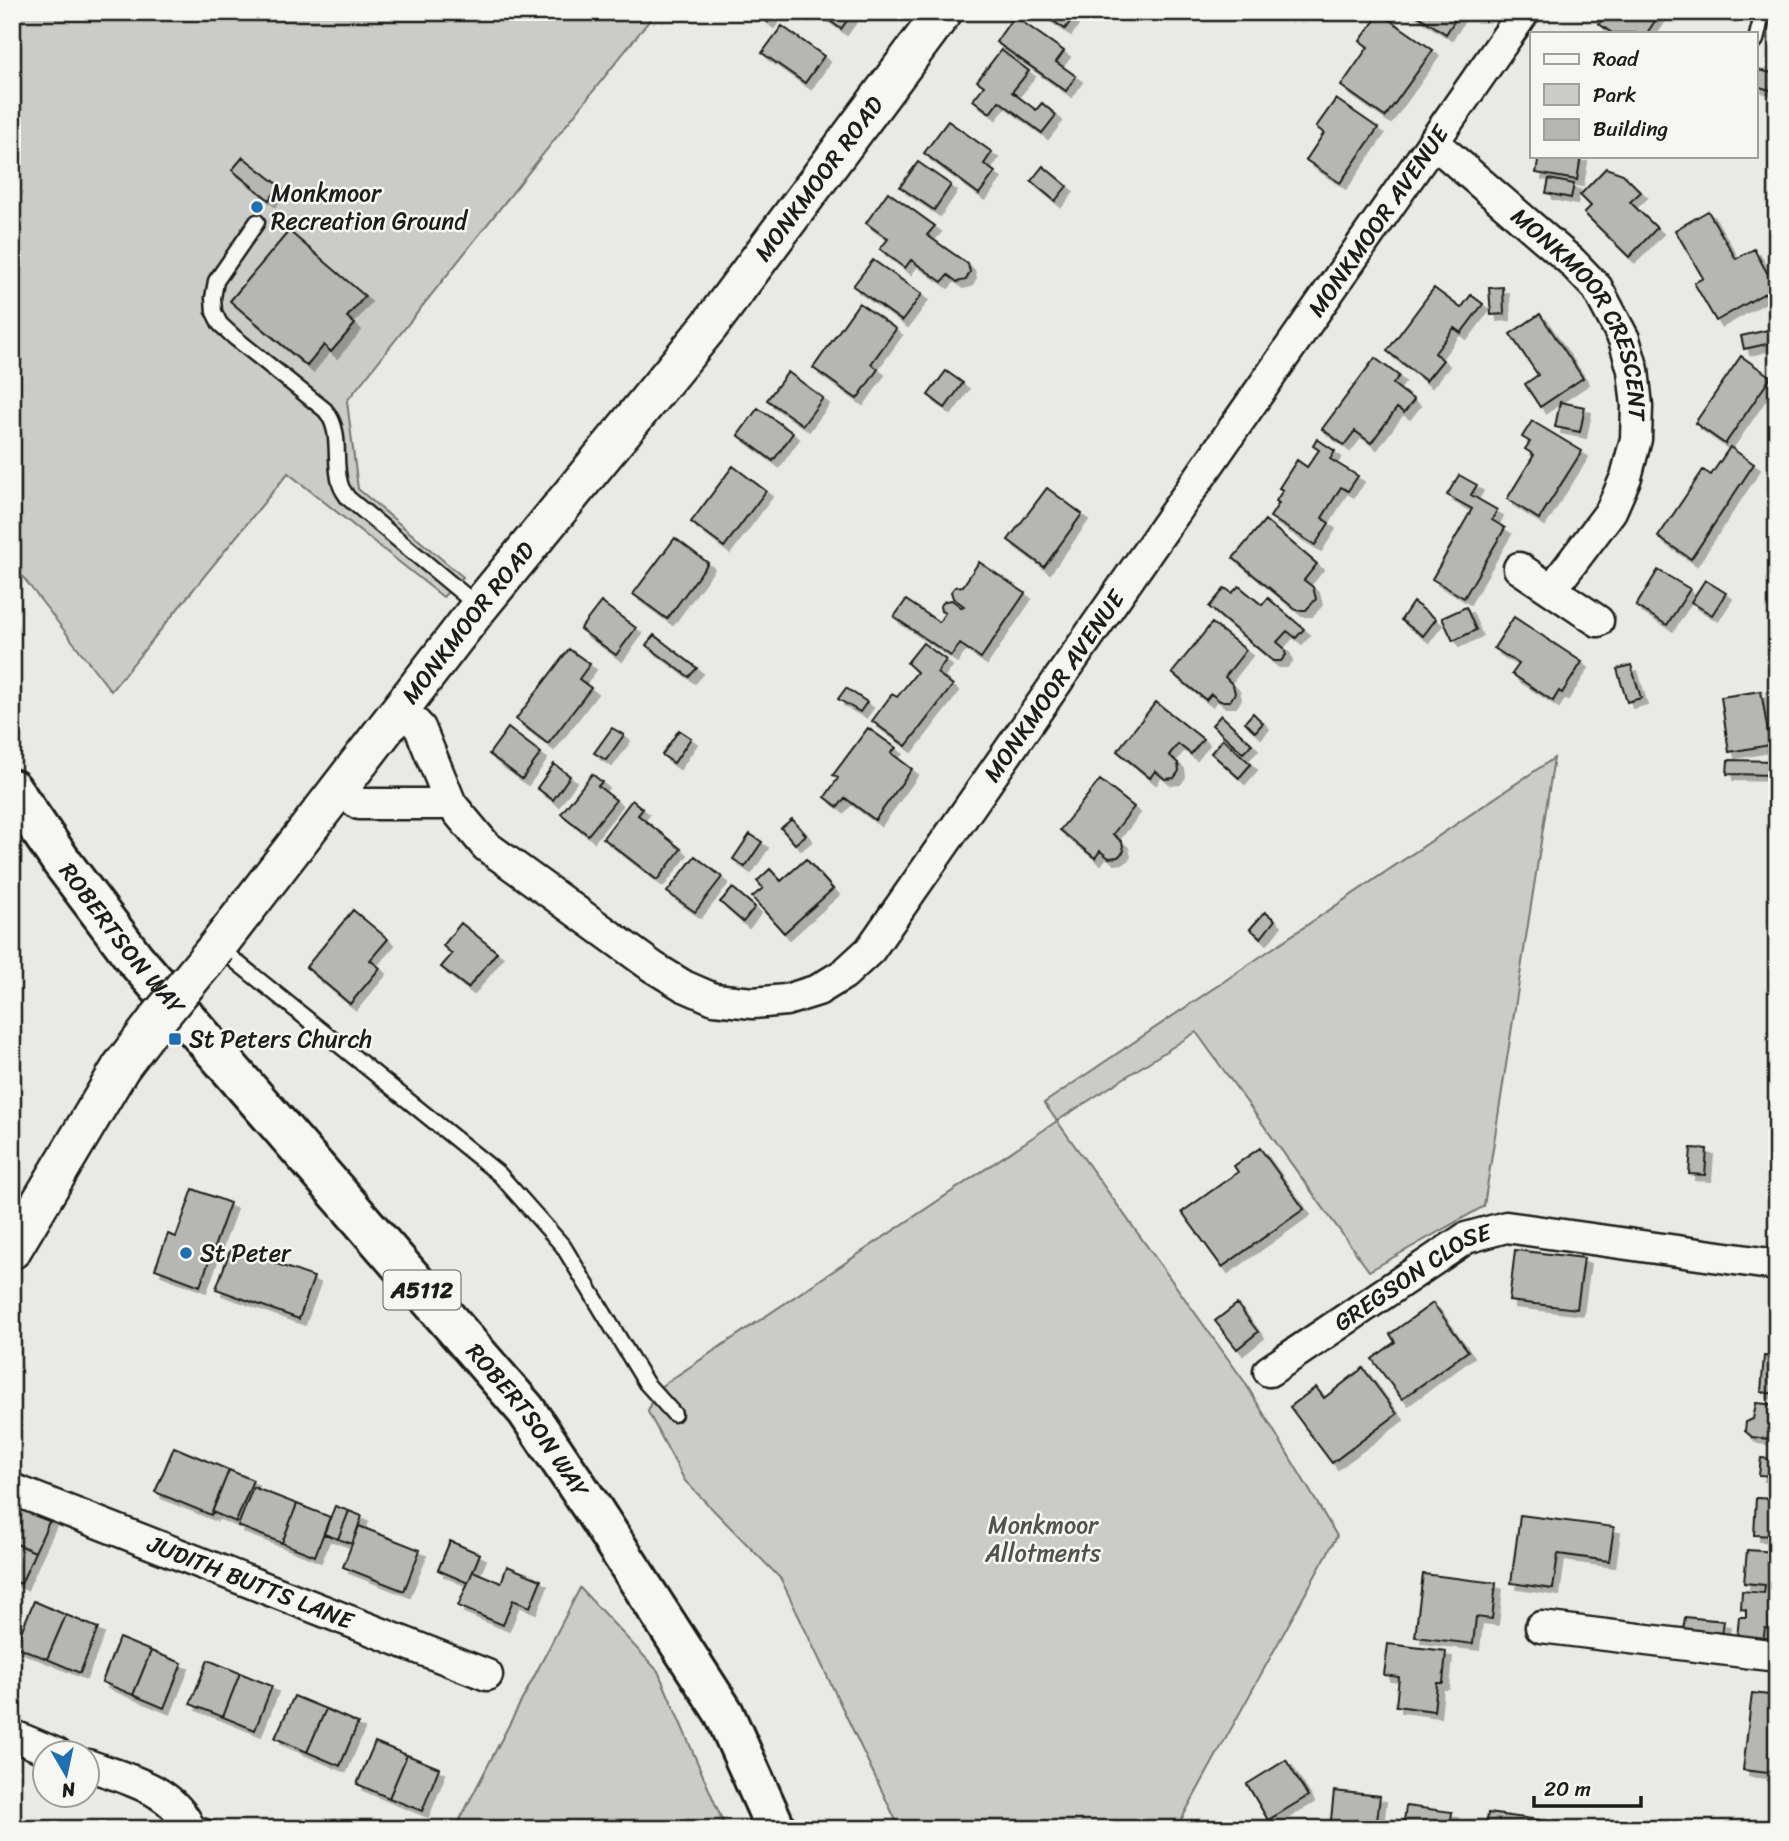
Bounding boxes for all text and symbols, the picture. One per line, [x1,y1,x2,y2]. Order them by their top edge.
legend [1530,32,1758,158]
text: Road [1593,40,1640,78]
text: Park [1593,76,1636,114]
street label: MONKMOOR ROAD [743,86,895,271]
text: Building [1593,110,1669,148]
street label: MONKMOOR AVENUE [1296,115,1461,326]
place label: Monkmoor Recreation Ground [271,172,469,242]
street label: MONKMOOR CRESCENT [1501,196,1658,422]
marker: Monkmoor Recreation Ground [249,199,265,215]
street label: MONKMOOR ROAD [390,532,546,713]
street label: MONKMOOR AVENUE [972,580,1137,791]
street label: ROBERTSON WAY [48,853,197,1025]
place label: St Peters Church [189,1018,372,1060]
marker: St Peters Church [167,1031,183,1047]
street label: GREGSON CLOSE [1325,1211,1497,1343]
place label: St Peter [200,1232,292,1274]
marker: St Peter [178,1245,194,1261]
road number: A5112 [384,1270,460,1310]
street label: ROBERTSON WAY [455,1333,601,1507]
park label: Monkmoor Allotments [984,1504,1102,1574]
street label: JUDITH BUTTS LANE [140,1523,361,1642]
north arrow [32,1740,102,1810]
scale bar [1534,1764,1640,1808]
text: 20 m [1544,1770,1591,1808]
text: N [59,1773,79,1808]

